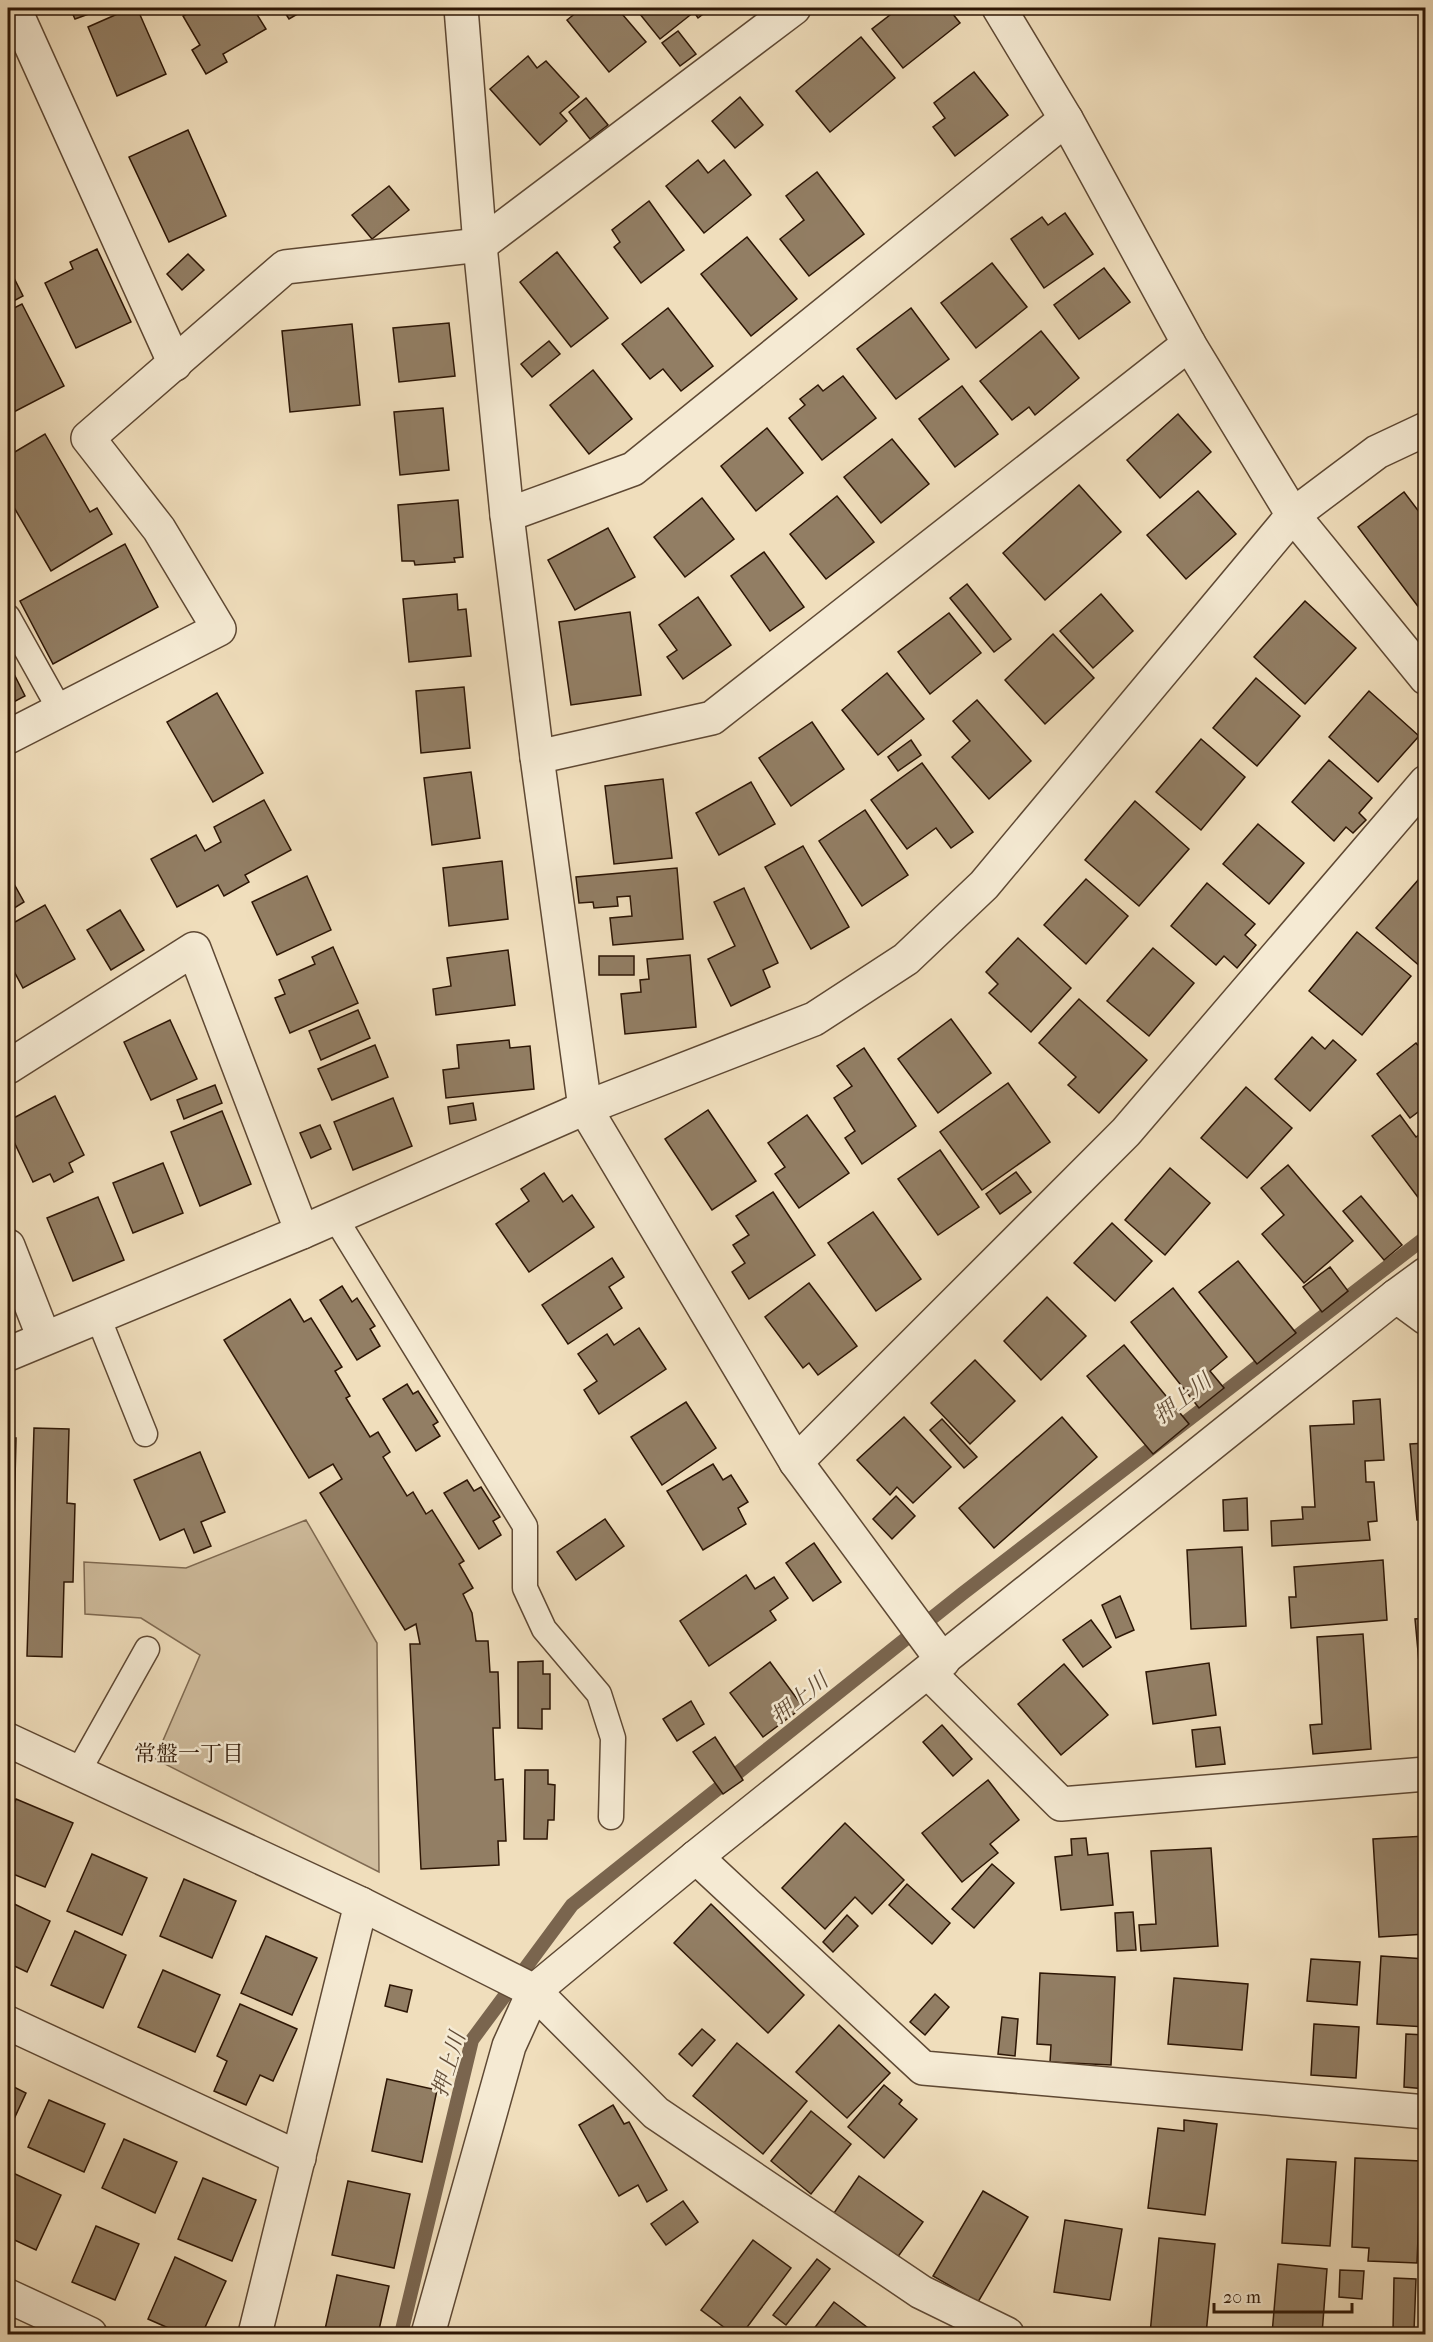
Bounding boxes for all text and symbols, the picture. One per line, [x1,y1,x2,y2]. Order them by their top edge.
water label: 押上川 [1149,1367,1218,1429]
water label: 押上川 [766,1667,835,1730]
district label: 常盤一丁目 [134,1741,244,1767]
water label: 押上川 [427,2027,472,2100]
scale bar [1214,2276,1352,2314]
text: 20 m [1223,2287,1261,2308]

